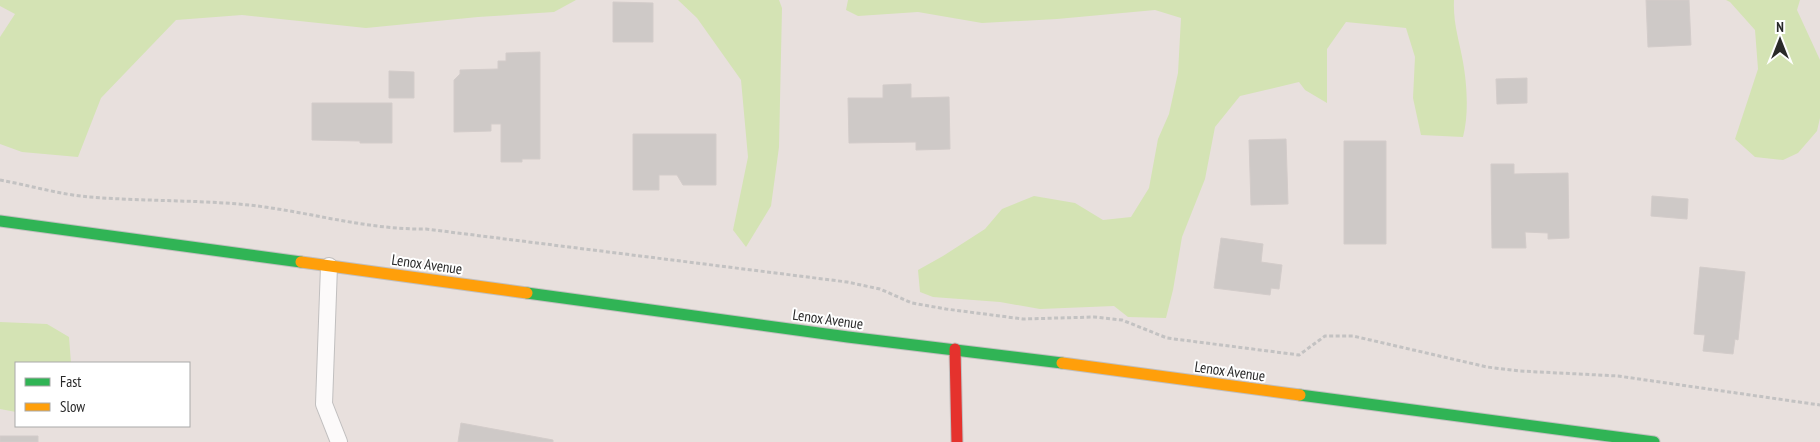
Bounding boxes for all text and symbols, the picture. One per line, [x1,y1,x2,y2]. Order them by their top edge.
north arrow [1755,15,1805,65]
text: N [1776,18,1784,36]
street label: Lenox Avenue [390,250,464,278]
street label: Lenox Avenue [791,305,865,333]
street label: Lenox Avenue [1193,357,1267,385]
legend [15,362,190,427]
text: Fast [60,372,81,391]
text: Slow [60,397,85,416]

